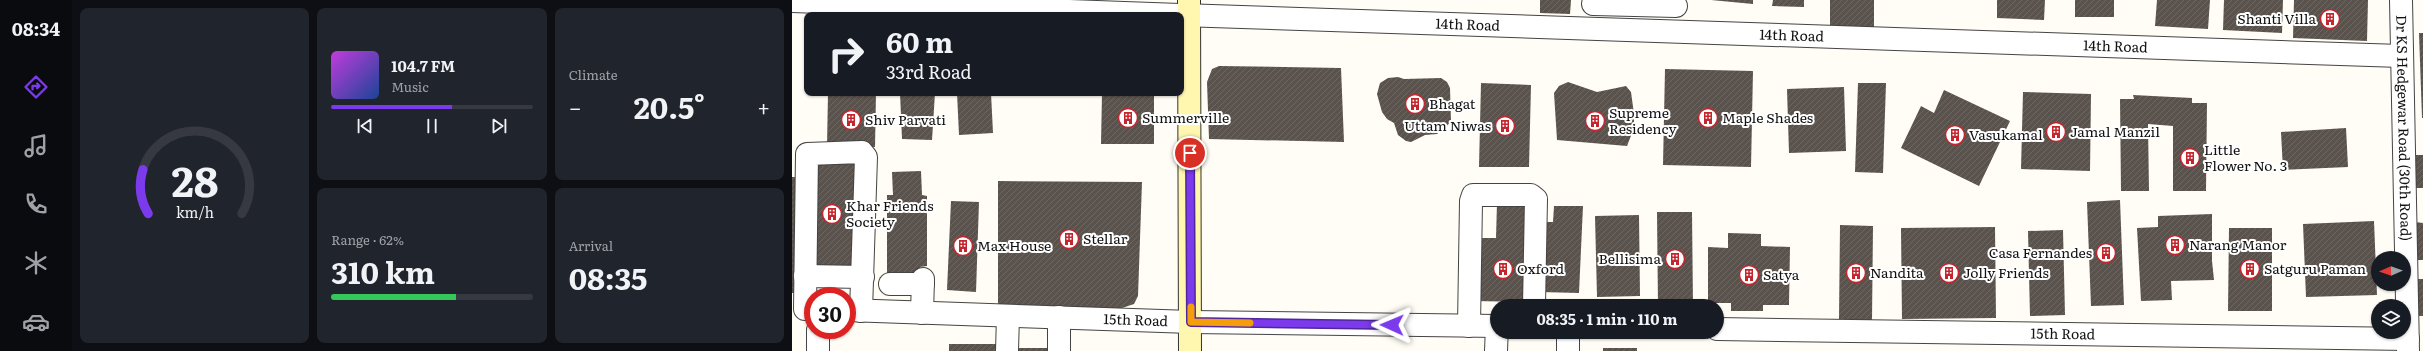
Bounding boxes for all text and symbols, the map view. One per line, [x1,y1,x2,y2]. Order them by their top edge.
place label: Shanti Villa [2237,8,2316,28]
building icon: Shanti Villa [2319,8,2341,30]
street label: 14th Road [1435,13,1501,35]
text: 08:34 [12,15,60,42]
street label: Dr KS Hedgewar Road (30th Road) [2392,15,2417,241]
text: 60 m [886,20,953,62]
street label: 14th Road [1759,23,1825,46]
icon: right [820,28,872,80]
street label: 14th Road [2083,34,2149,56]
text: 104.7 FM [391,54,455,77]
text: 33rd Road [886,58,972,85]
text: Climate [569,65,617,84]
icon: directions [22,73,50,101]
text: Music [391,77,429,96]
text: 20.5° [634,84,705,128]
text: − [569,90,581,123]
text: + [757,90,770,123]
building icon: Bhagat [1404,93,1426,115]
place label: Bhagat [1429,93,1476,113]
place label: Supreme Residency [1609,102,1677,138]
building icon: Summerville [1117,107,1139,129]
place label: Summerville [1142,107,1229,127]
building icon: Maple Shades [1697,107,1719,129]
place label: Maple Shades [1722,107,1813,127]
building icon: Shiv Parvati [840,109,862,131]
place label: Shiv Parvati [865,109,946,129]
building icon: Supreme Residency [1584,110,1606,132]
icon: previous [354,115,376,137]
icon: pause [421,115,443,137]
icon: next [488,115,510,137]
place label: Uttam Niwas [1404,115,1491,135]
building icon: Uttam Niwas [1494,115,1516,137]
building icon: Jamal Manzil [2045,121,2067,143]
place label: Jamal Manzil [2070,121,2160,141]
building icon: Vasukamal [1944,124,1966,146]
place label: Vasukamal [1969,124,2043,144]
icon: music [22,132,50,160]
pin [1173,136,1207,170]
place label: Little Flower No. 3 [2204,139,2287,175]
icon: arrive [1179,142,1201,164]
text: 28 [171,147,218,209]
building icon: Little Flower No. 3 [2179,147,2201,169]
icon: phone [22,190,50,218]
place label: Khar Friends Society [846,195,933,231]
text: km/h [176,200,214,221]
building icon: Khar Friends Society [821,203,843,225]
building icon: Stellar [1058,228,1080,250]
place label: Stellar [1083,228,1128,248]
text: Range · 62% [331,230,404,249]
building icon: Narang Manor [2164,234,2186,256]
place label: Narang Manor [2189,234,2287,254]
building icon: Max House [952,235,974,257]
place label: Max House [977,235,1051,255]
text: Arrival [569,236,613,255]
place label: Casa Fernandes [1989,242,2092,262]
building icon: Casa Fernandes [2095,242,2117,264]
place label: Bellisima [1599,248,1661,268]
building icon: Bellisima [1664,248,1686,270]
icon: climate [22,249,50,277]
text: 310 km [331,249,435,293]
north arrow [2371,251,2411,291]
map controls [2371,251,2411,339]
text: 08:35 [569,255,647,299]
building icon: Oxford [1492,258,1514,280]
place label: Oxford [1517,258,1564,278]
building icon: Satguru Paman [2239,258,2261,280]
place label: Satguru Paman [2264,258,2366,278]
building icon: Nandita [1845,262,1867,284]
place label: Nandita [1870,262,1924,282]
building icon: Jolly Friends [1938,262,1960,284]
place label: Jolly Friends [1963,262,2049,282]
building icon: Satya [1738,264,1760,286]
place label: Satya [1763,264,1800,284]
speed limit sign: 30 [804,287,856,339]
button: layers [2371,299,2411,339]
position arrow [1371,304,1413,346]
text: 08:35 · 1 min · 110 m [1537,307,1677,330]
icon: car [22,308,50,336]
street label: 15th Road [1103,308,1169,330]
street label: 15th Road [2031,323,2096,343]

